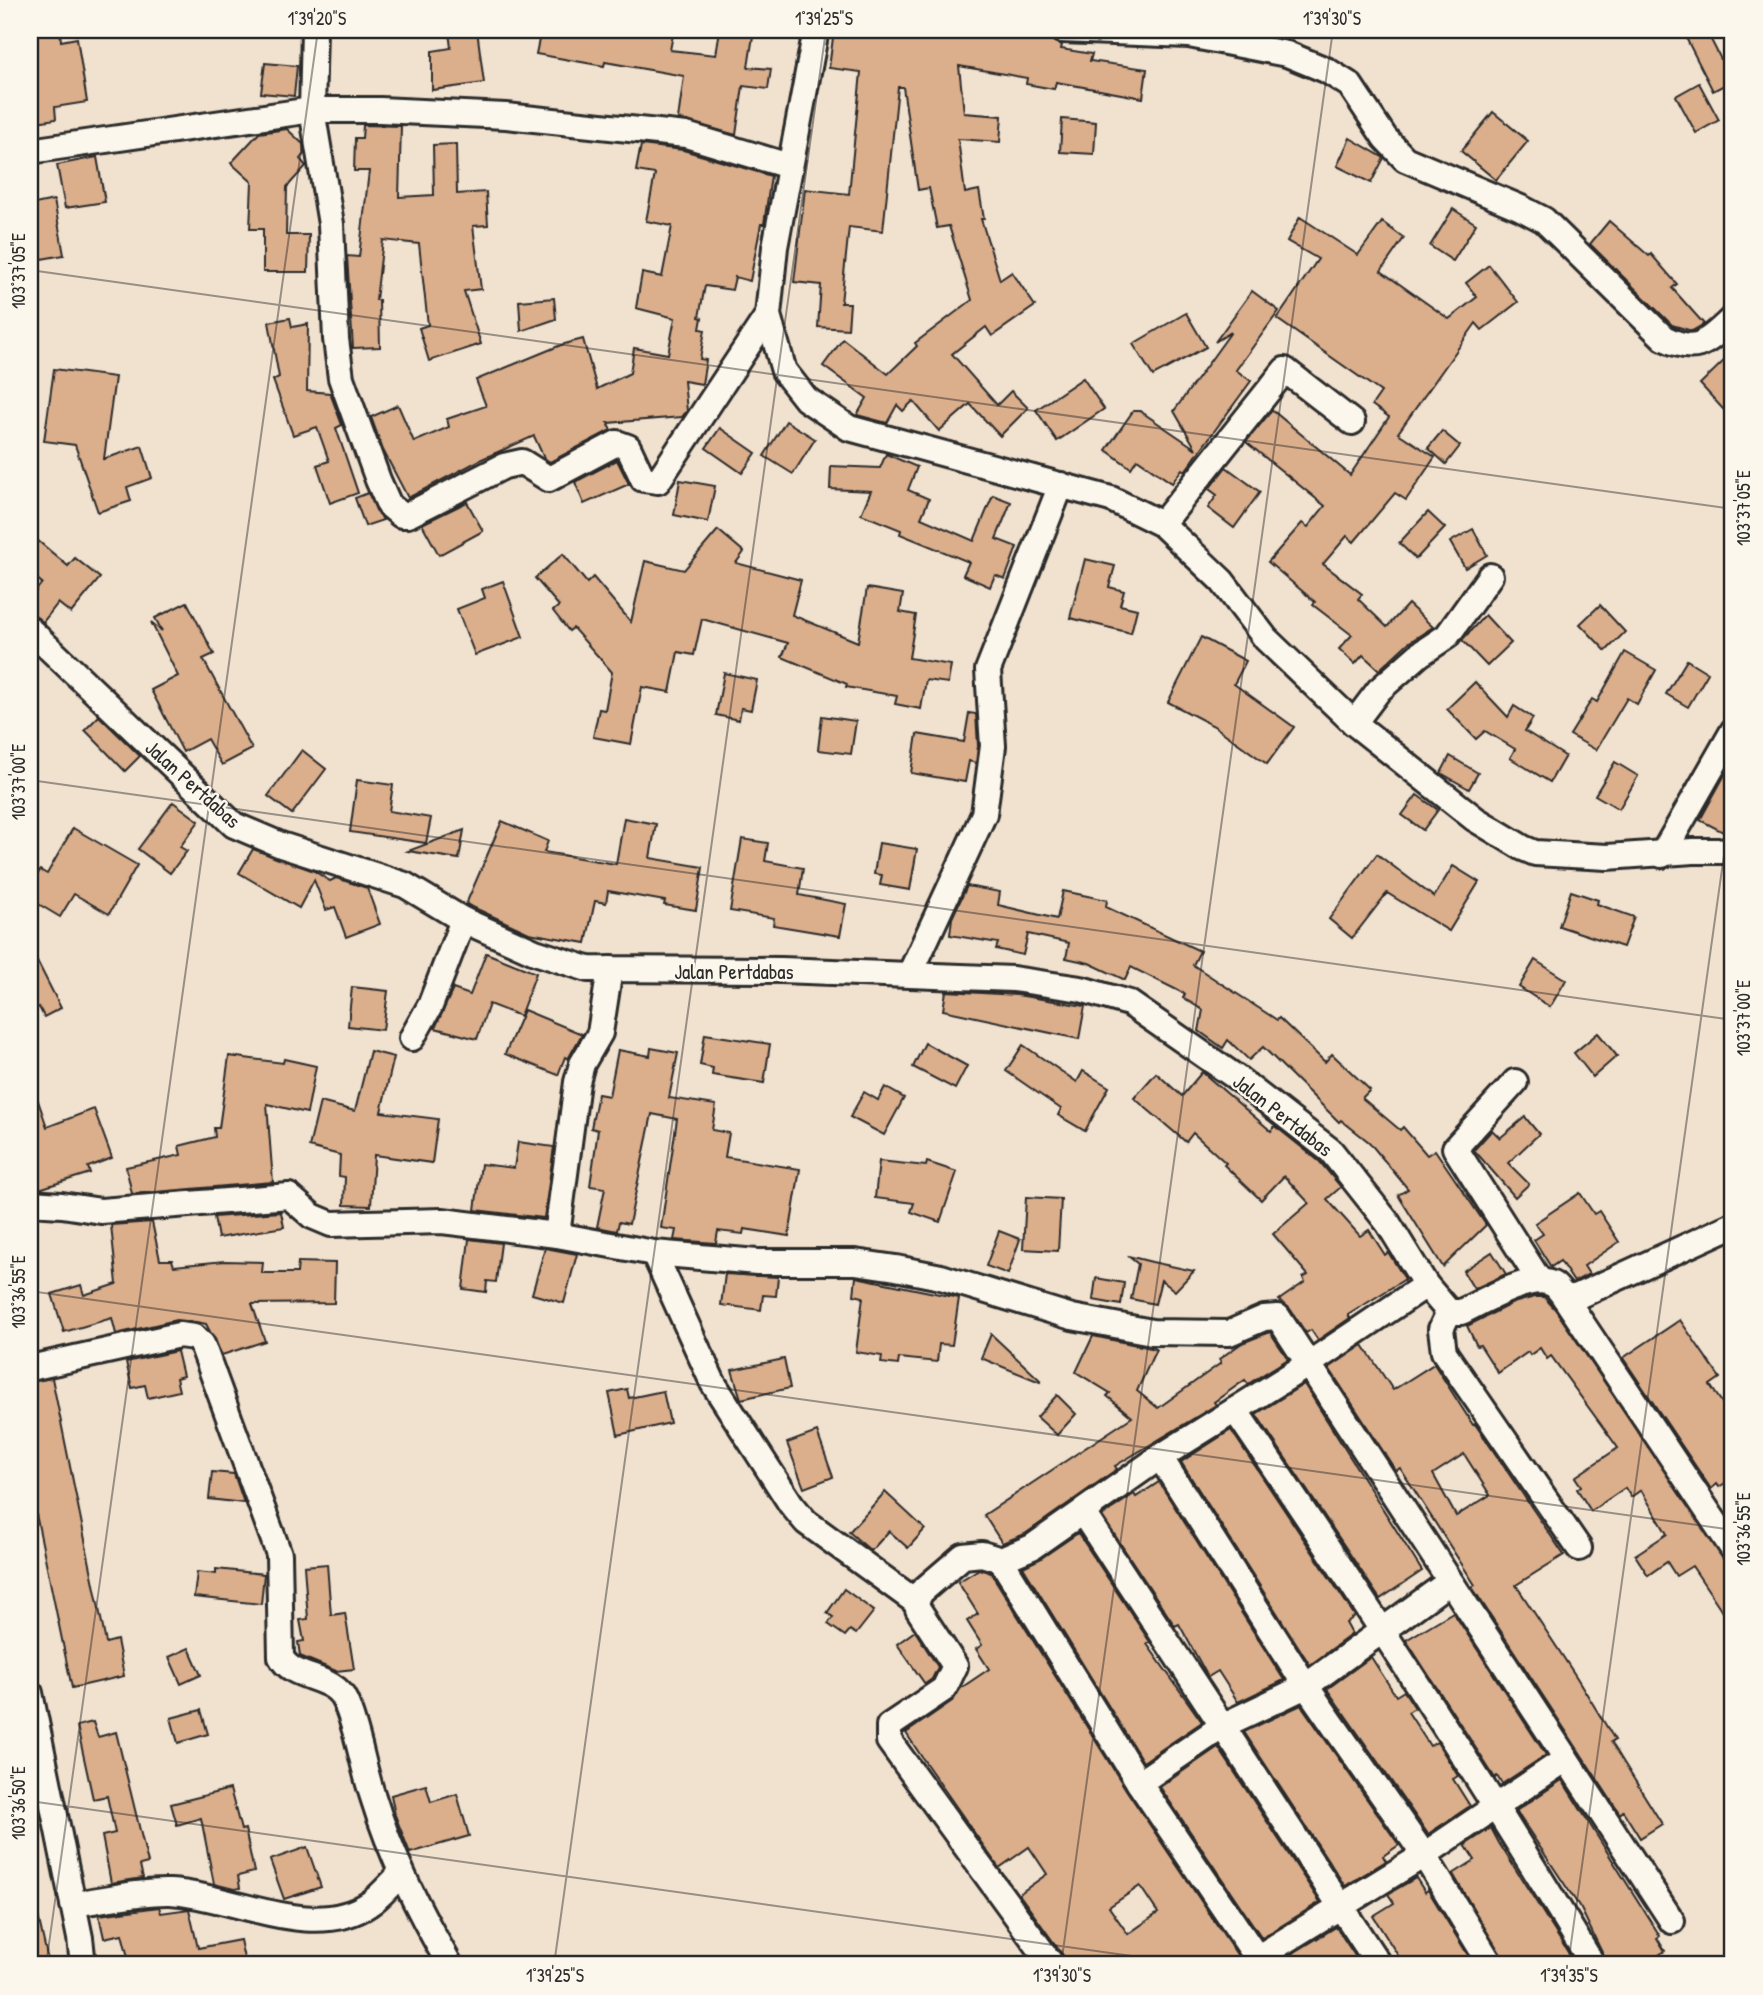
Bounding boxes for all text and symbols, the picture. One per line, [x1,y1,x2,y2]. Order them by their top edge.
text: 1°39'20"S [288,6,346,31]
text: 1°39'25"S [795,6,853,31]
text: 1°39'30"S [1303,6,1361,31]
text: 103°37'05"E [6,233,31,309]
text: 103°37'05"E [1731,470,1756,546]
street label: Jalan Pertdabas [139,733,247,835]
text: 103°37'00"E [6,744,31,820]
street label: Jalan Pertdabas [674,957,794,986]
text: 103°37'00"E [1731,980,1756,1056]
street label: Jalan Pertdabas [1227,1067,1339,1163]
text: 103°36'55"E [6,1255,31,1329]
text: 103°36'55"E [1731,1492,1756,1566]
text: 103°36'50"E [6,1766,31,1840]
text: 1°39'25"S [526,1963,584,1988]
text: 1°39'30"S [1033,1963,1091,1988]
text: 1°39'35"S [1540,1963,1598,1988]

